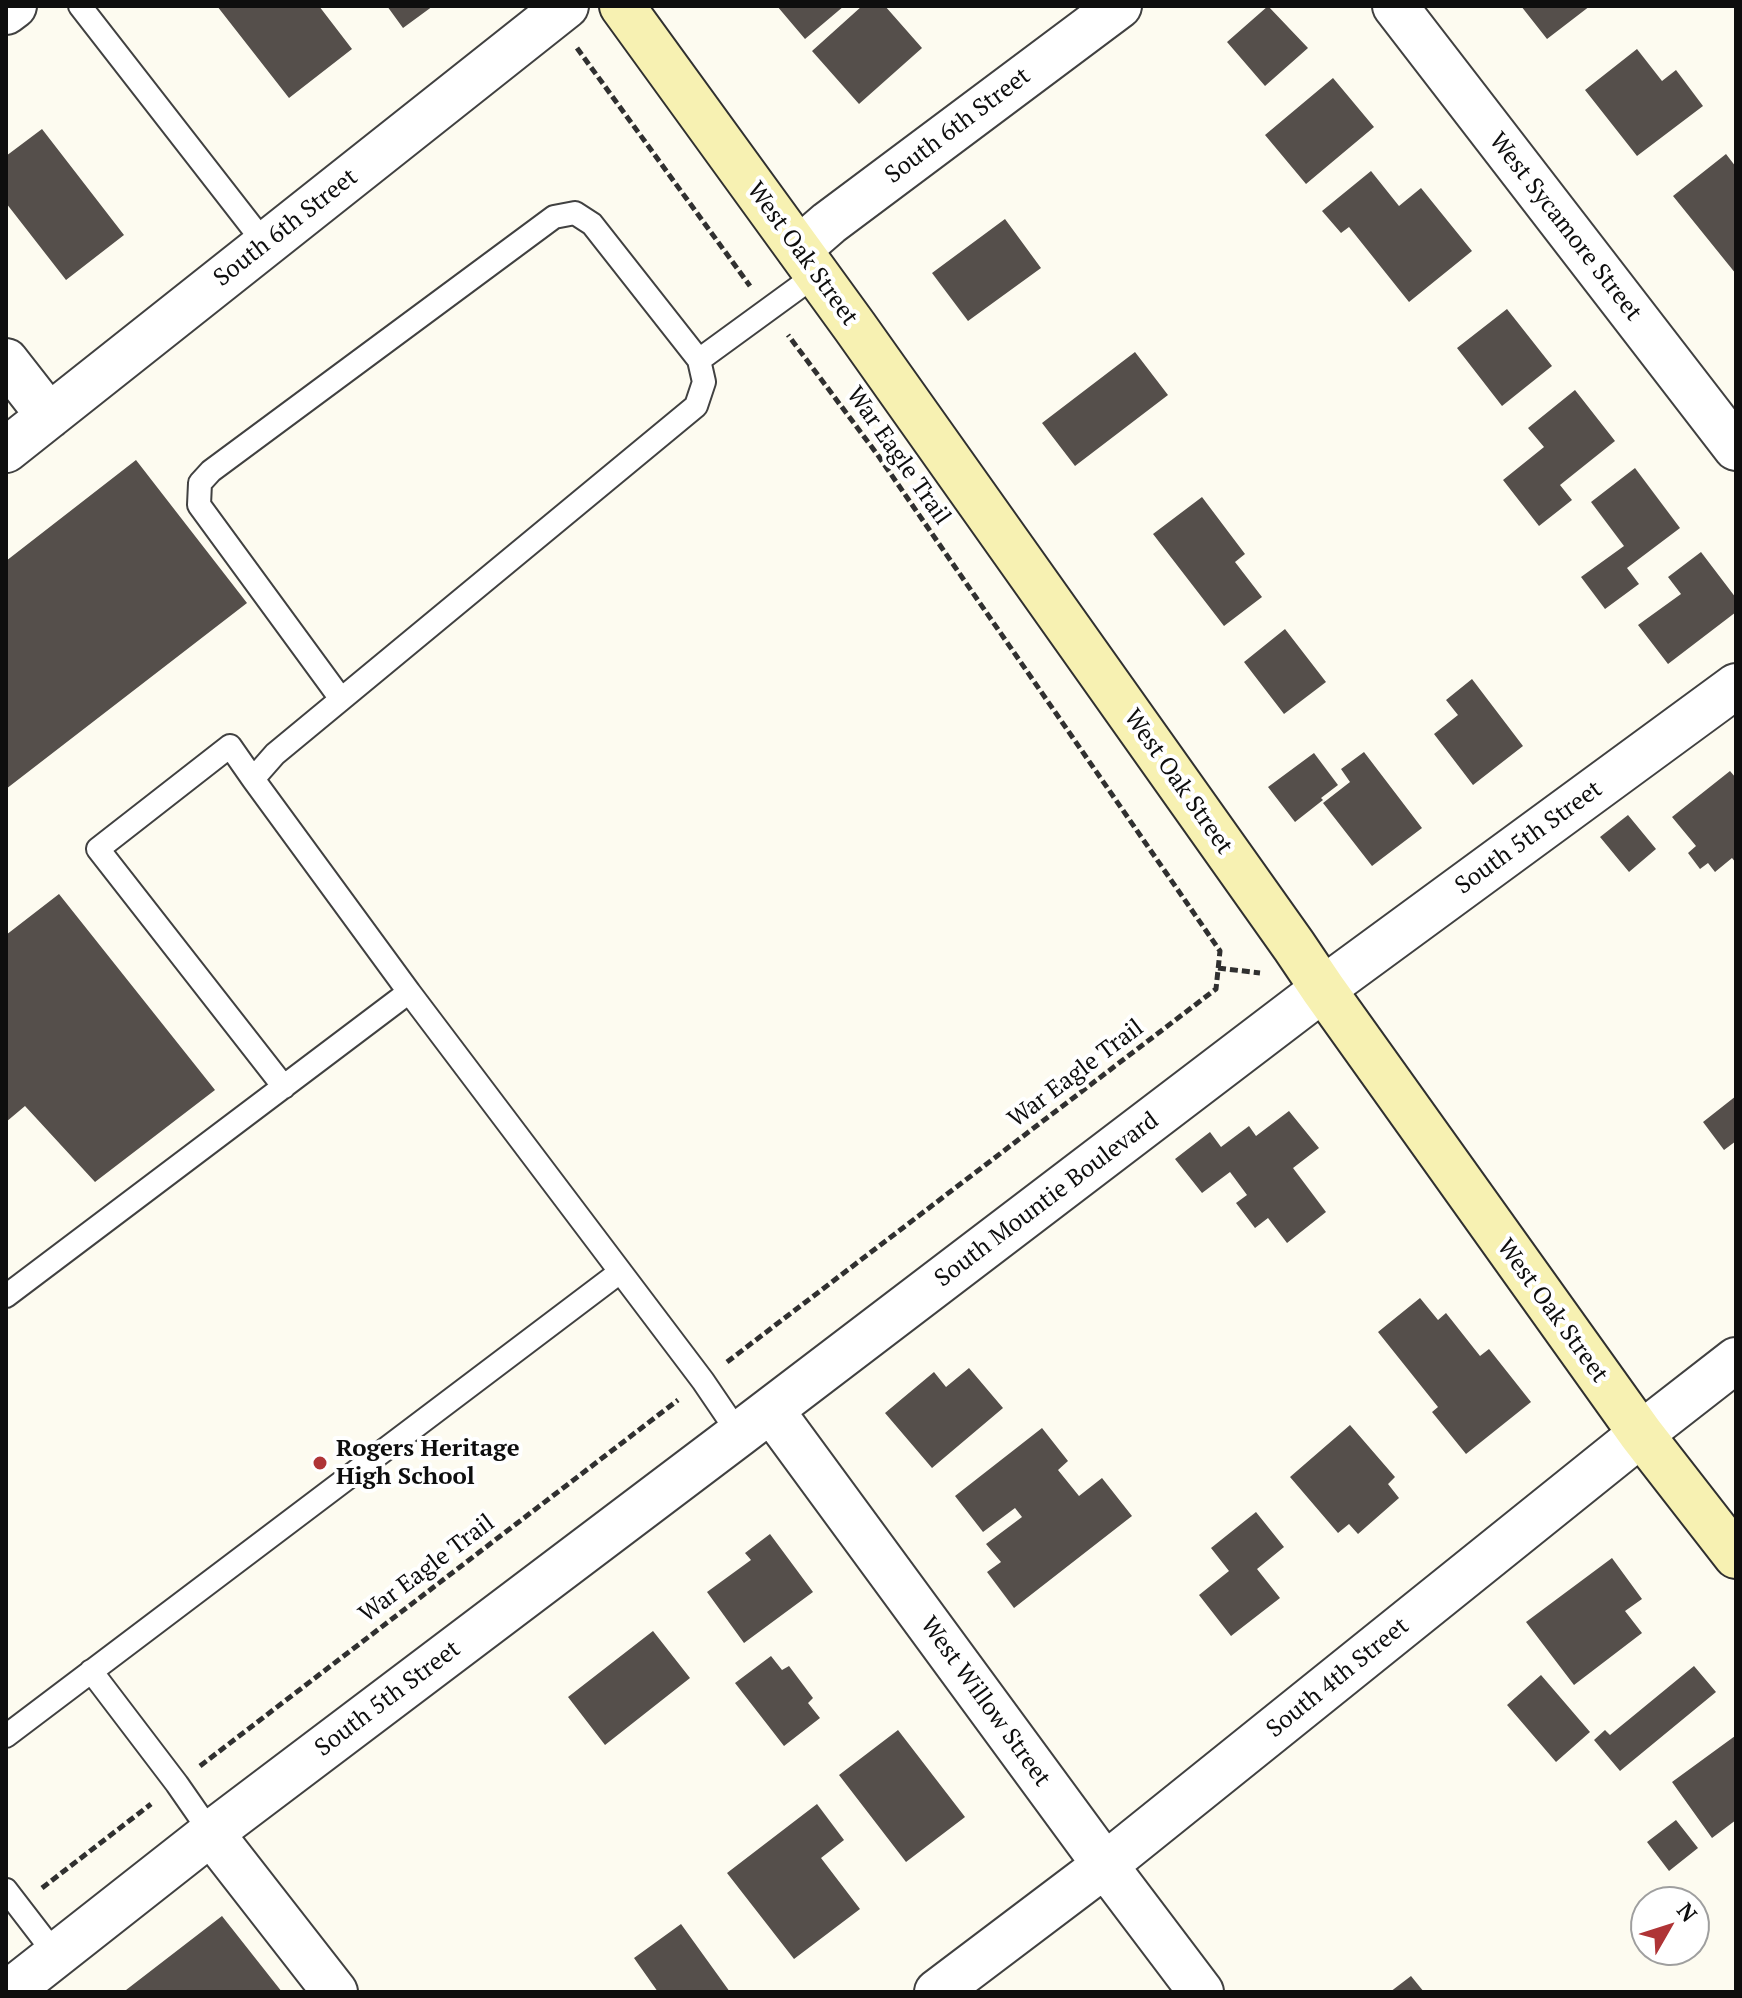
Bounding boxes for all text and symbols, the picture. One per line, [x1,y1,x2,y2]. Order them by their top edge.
street label: South 6th Street [880,62,1036,190]
street label: West Sycamore Street [1483,127,1647,327]
street label: South 6th Street [208,163,364,293]
street label: West Oak Street [740,177,864,331]
street label: War Eagle Trail [840,381,956,531]
street label: West Oak Street [1117,704,1239,860]
street label: South 5th Street [1450,775,1608,901]
street label: War Eagle Trail [1003,1014,1149,1134]
street label: South Mountie Boulevard [930,1107,1164,1293]
street label: West Oak Street [1490,1234,1614,1388]
place label: Rogers Heritage High School [336,1435,520,1491]
marker: Rogers Heritage High School [311,1454,329,1472]
street label: War Eagle Trail [354,1509,500,1629]
street label: West Willow Street [914,1612,1056,1792]
street label: South 4th Street [1261,1612,1415,1744]
street label: South 5th Street [310,1635,466,1763]
north arrow [1630,1886,1710,1966]
text: N [1671,1896,1704,1927]

